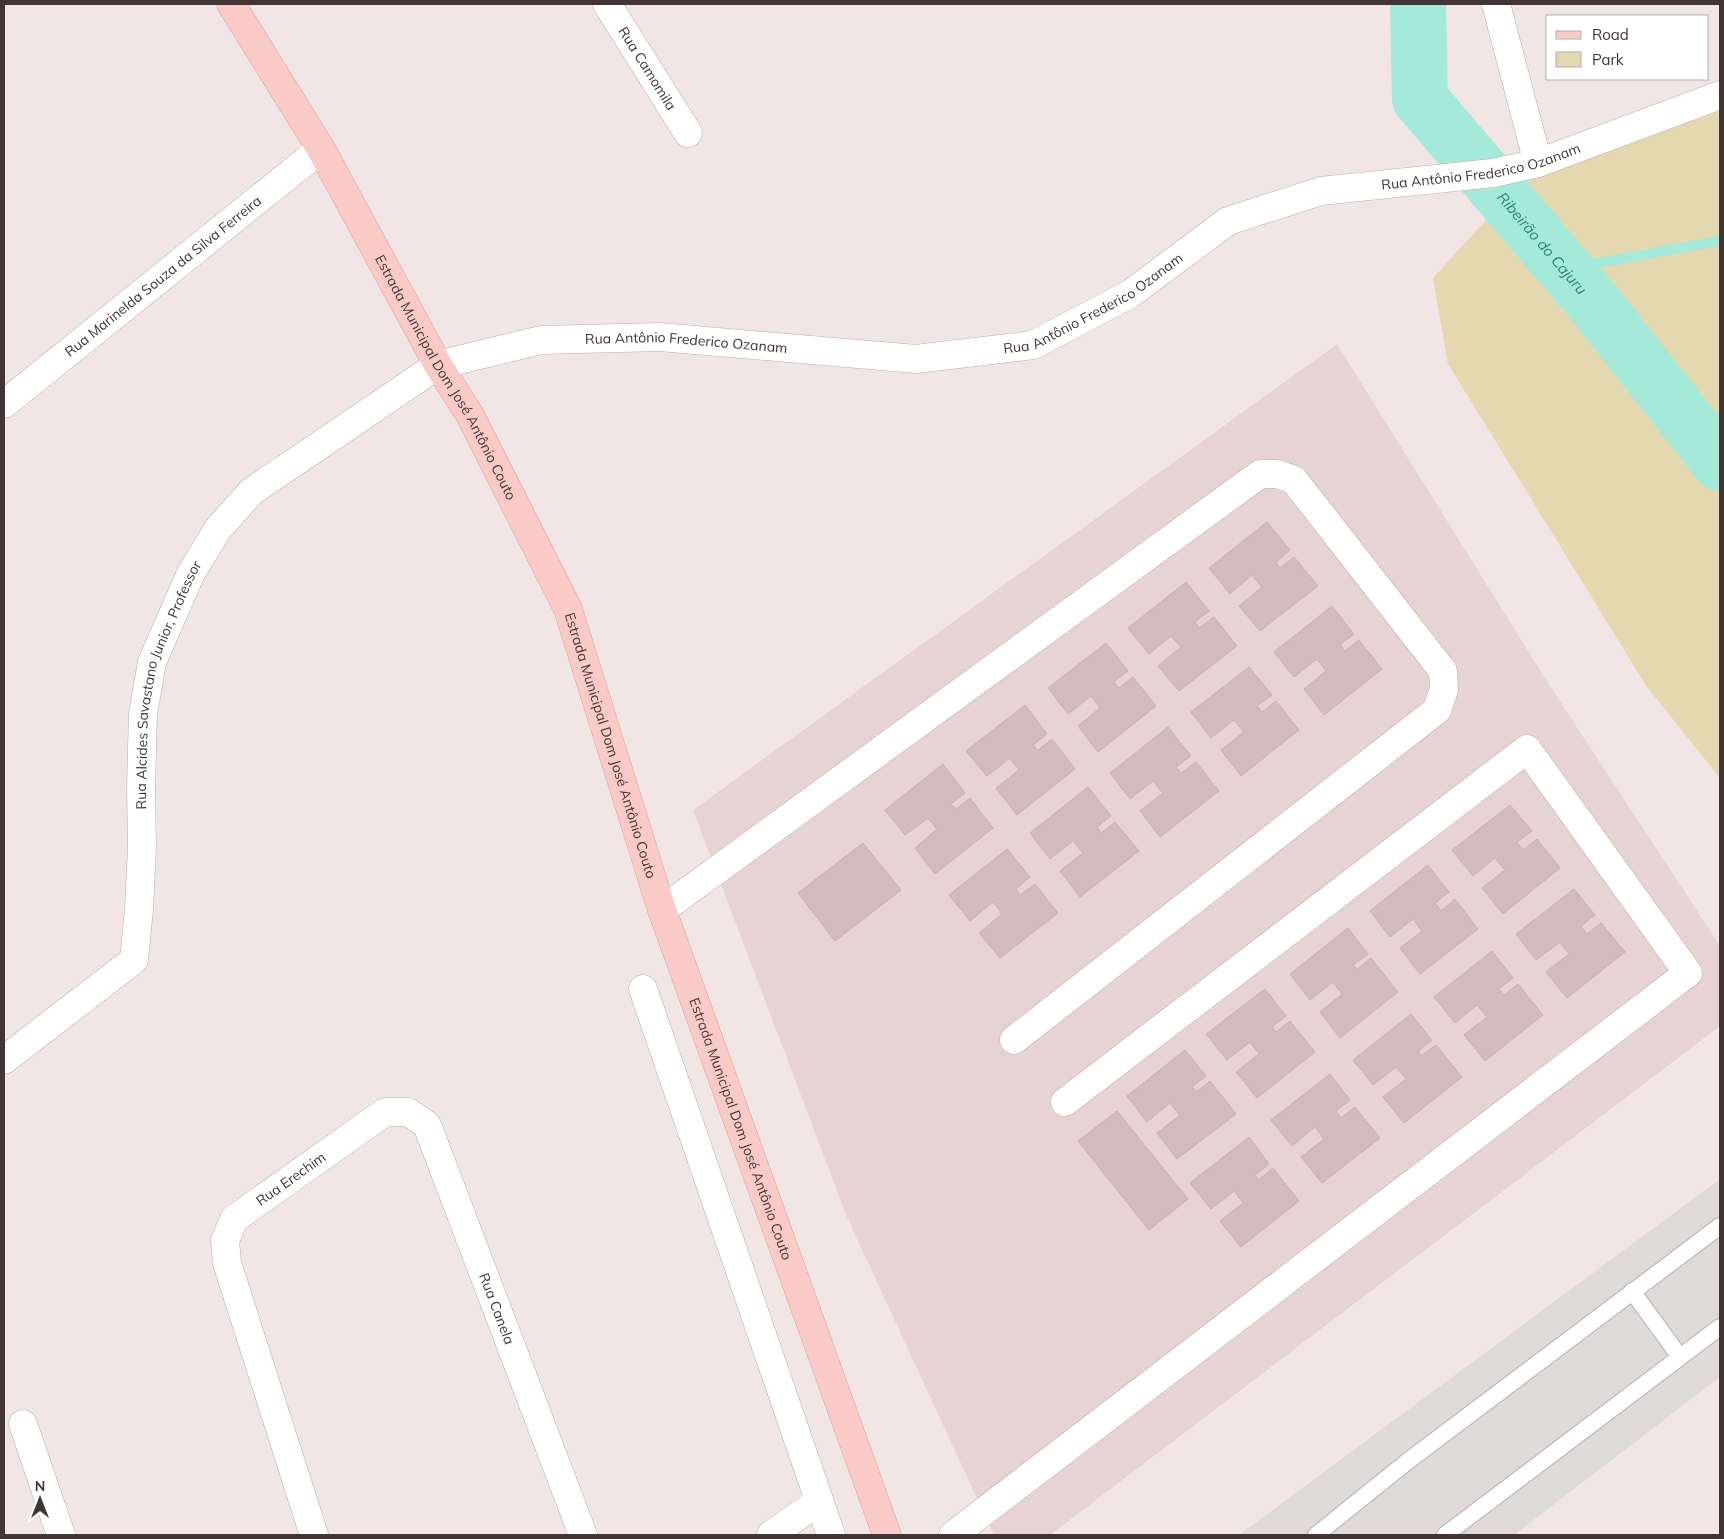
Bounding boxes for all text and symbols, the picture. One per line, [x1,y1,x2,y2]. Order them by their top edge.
legend [1546,15,1709,80]
street label: Rua Camomila [614,23,680,114]
text: Road [1592,25,1629,44]
text: Park [1592,50,1624,69]
street label: Rua Antônio Frederico Ozanam [1380,139,1583,194]
water label: Ribeirão do Cajuru [1494,188,1592,298]
street label: Rua Marinelda Souza da Silva Ferreira [61,192,265,361]
street label: Rua Antônio Frederico Ozanam [1002,249,1186,357]
street label: Estrada Municipal Dom José Antônio Couto [371,252,520,503]
street label: Rua Antônio Frederico Ozanam [585,328,788,357]
street label: Rua Alcides Savastano Junior, Professor [132,557,206,810]
street label: Estrada Municipal Dom José Antônio Couto [561,610,661,881]
street label: Estrada Municipal Dom José Antônio Couto [685,995,796,1262]
street label: Rua Erechim [252,1148,329,1210]
street label: Rua Canela [475,1270,519,1347]
north arrow [15,1474,65,1524]
text: N [35,1477,45,1495]

